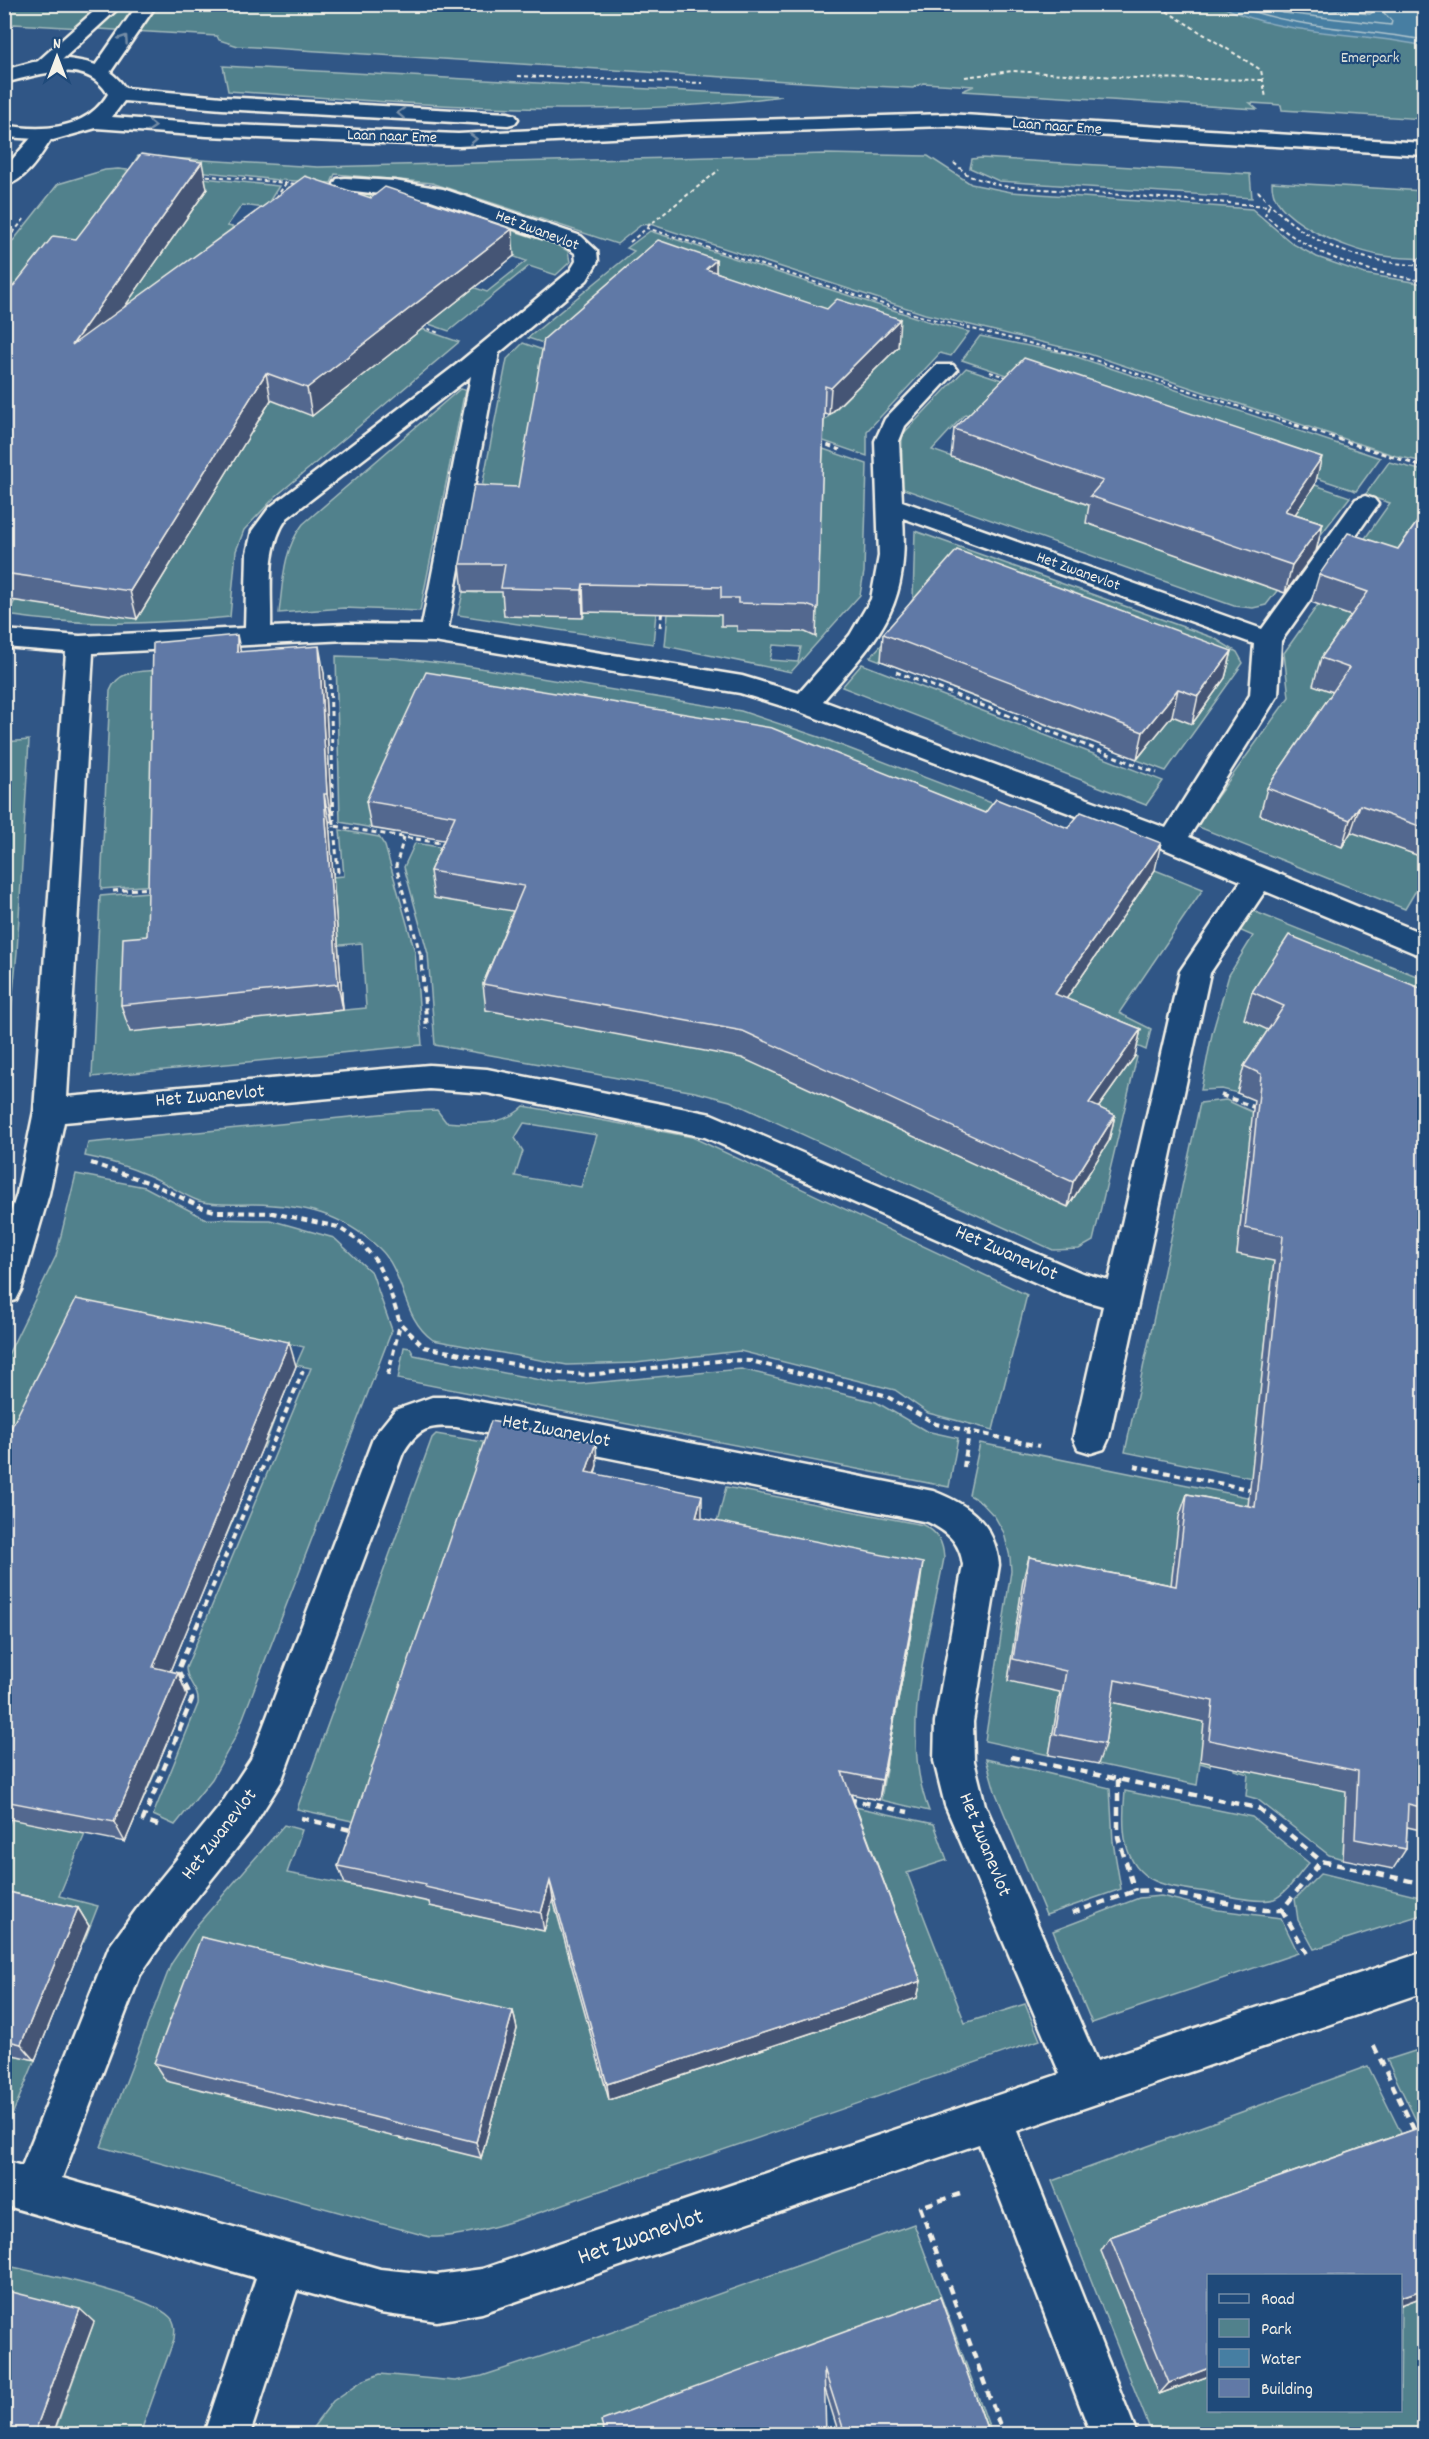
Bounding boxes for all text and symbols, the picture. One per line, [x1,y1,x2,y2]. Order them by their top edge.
north arrow [27,27,87,87]
text: N [53,33,61,56]
one-way arrow [117,34,128,45]
park label: Emerpark [1341,47,1399,70]
one-way arrow [396,107,405,120]
street label: Laan naar Eme [1011,112,1103,142]
one-way arrow [148,119,157,132]
street label: Laan naar Eme [347,124,437,150]
one-way arrow [468,133,477,146]
street label: Het Zwanevlot [492,205,582,257]
street label: Het Zwanevlot [1033,546,1123,598]
street label: Het Zwanevlot [154,1078,266,1116]
street label: Het Zwanevlot [950,1219,1062,1289]
street label: Het Zwanevlot [500,1408,612,1456]
street label: Het Zwanevlot [175,1783,265,1887]
street label: Het Zwanevlot [951,1789,1017,1901]
street label: Het Zwanevlot [573,2200,709,2275]
legend [1207,2274,1402,2412]
text: Road [1261,2288,1295,2313]
text: Park [1261,2318,1292,2343]
text: Water [1261,2348,1301,2373]
text: Building [1261,2378,1313,2403]

